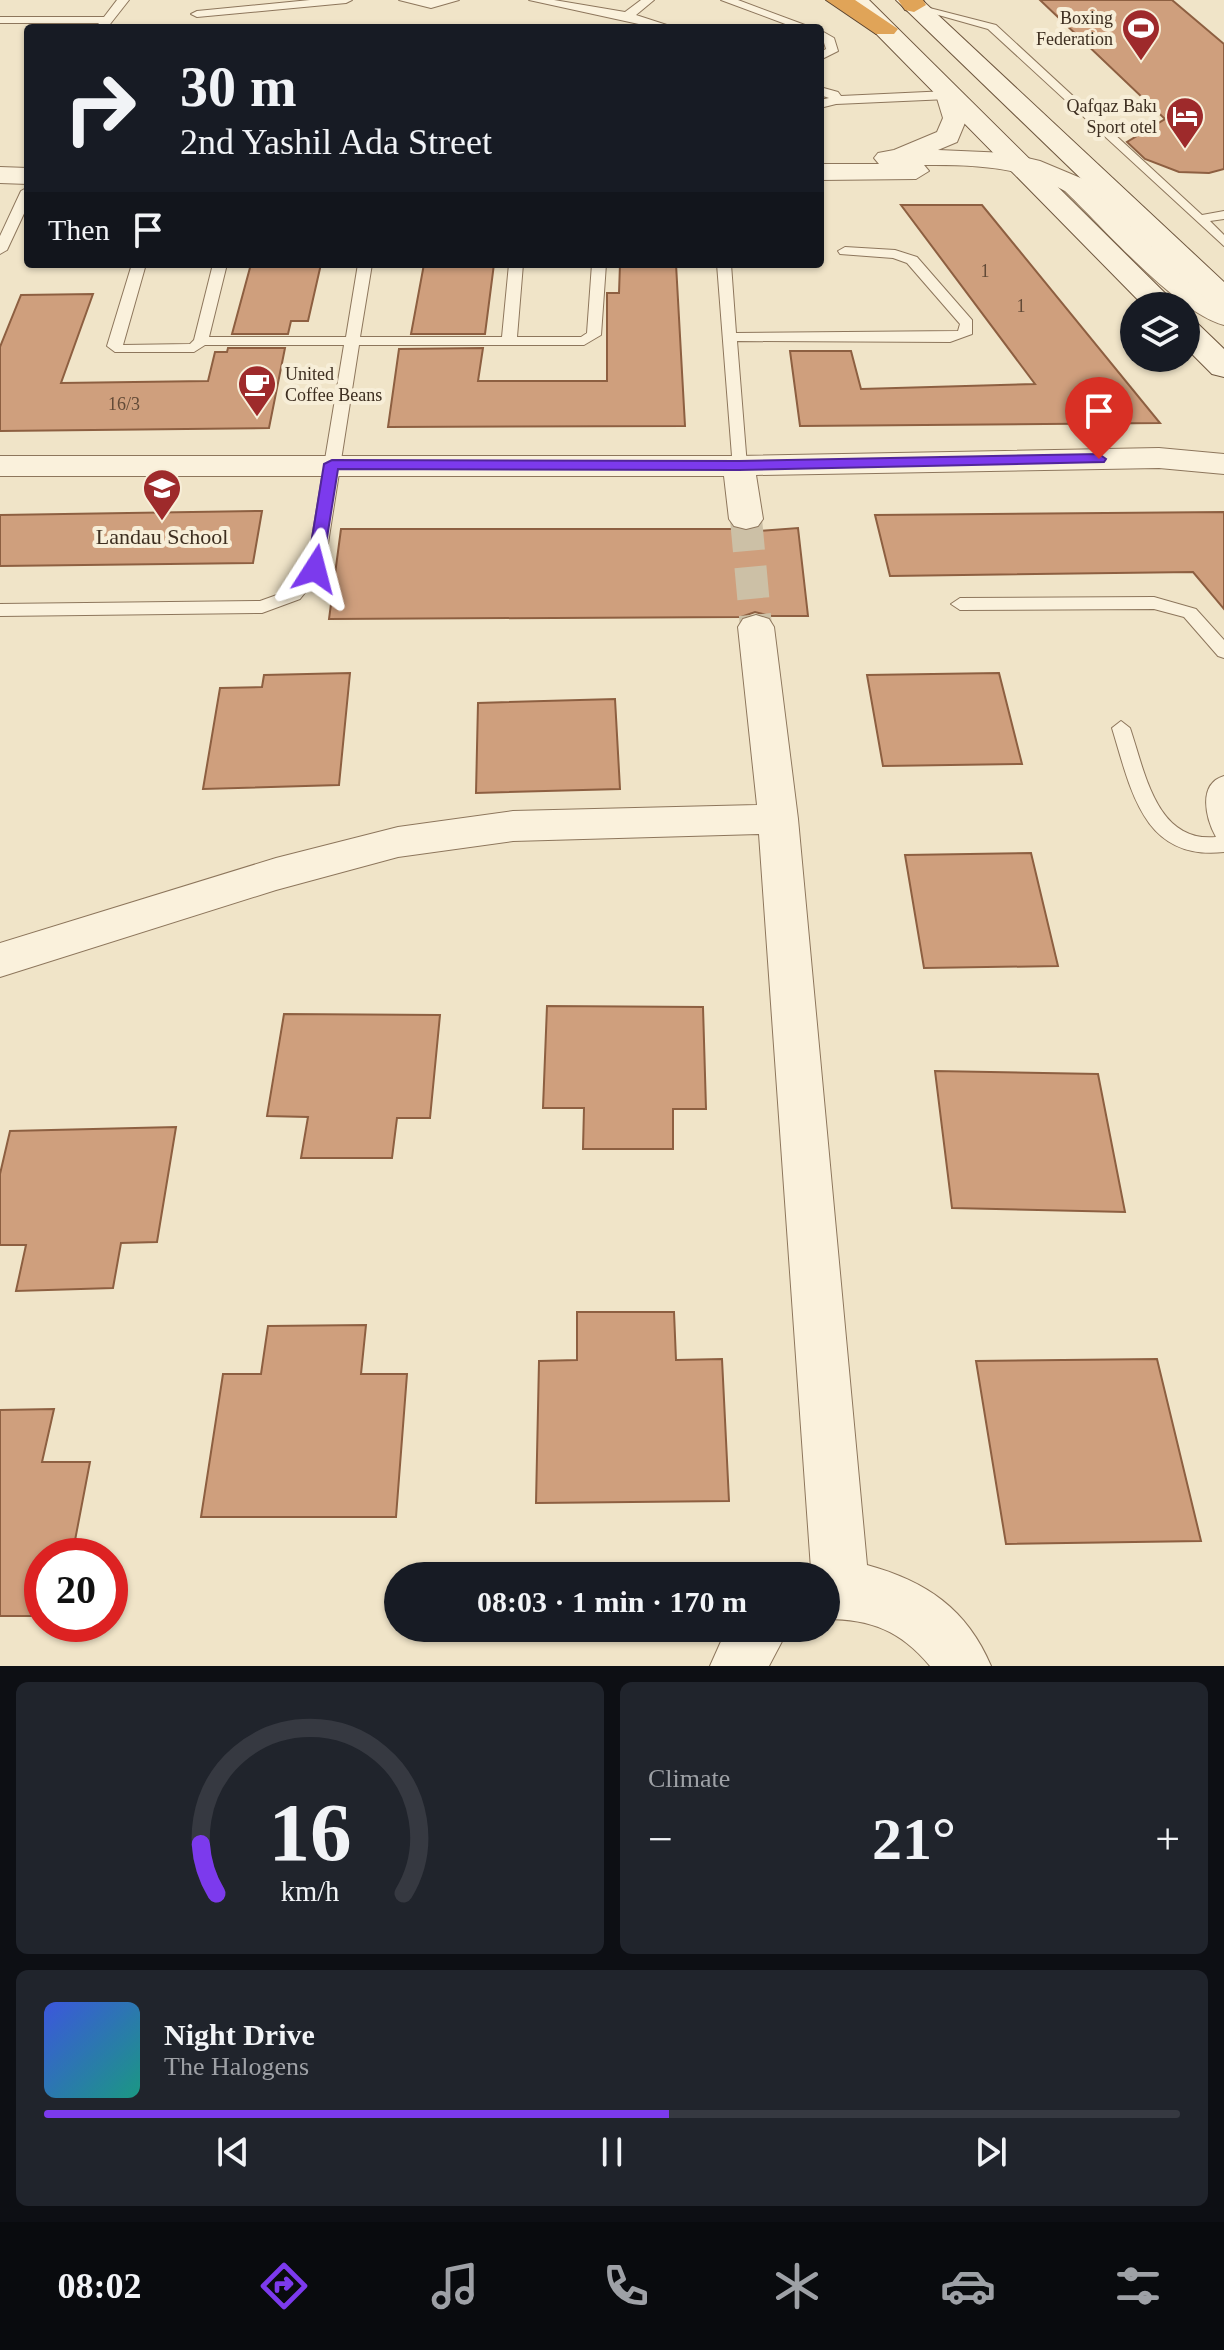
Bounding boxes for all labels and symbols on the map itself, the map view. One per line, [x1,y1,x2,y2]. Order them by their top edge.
sports icon: Boxing Federation [1120,7,1162,62]
place label: Boxing Federation [1036,8,1113,49]
hotel icon: Qafqaz Bakı Sport otel [1164,95,1206,150]
place label: Qafqaz Bakı Sport otel [1067,96,1157,137]
house number: 1 [981,261,990,281]
house number: 1 [1017,296,1026,316]
cafe icon: United Coffee Beans [236,363,278,418]
place label: United Coffee Beans [285,364,382,405]
pin [1065,377,1133,459]
house number: 16/3 [108,394,140,414]
school or university icon: Landau School [141,467,183,522]
place label: Landau School [96,524,228,549]
position arrow [273,527,357,611]
speed limit sign: 20 [24,1538,128,1642]

